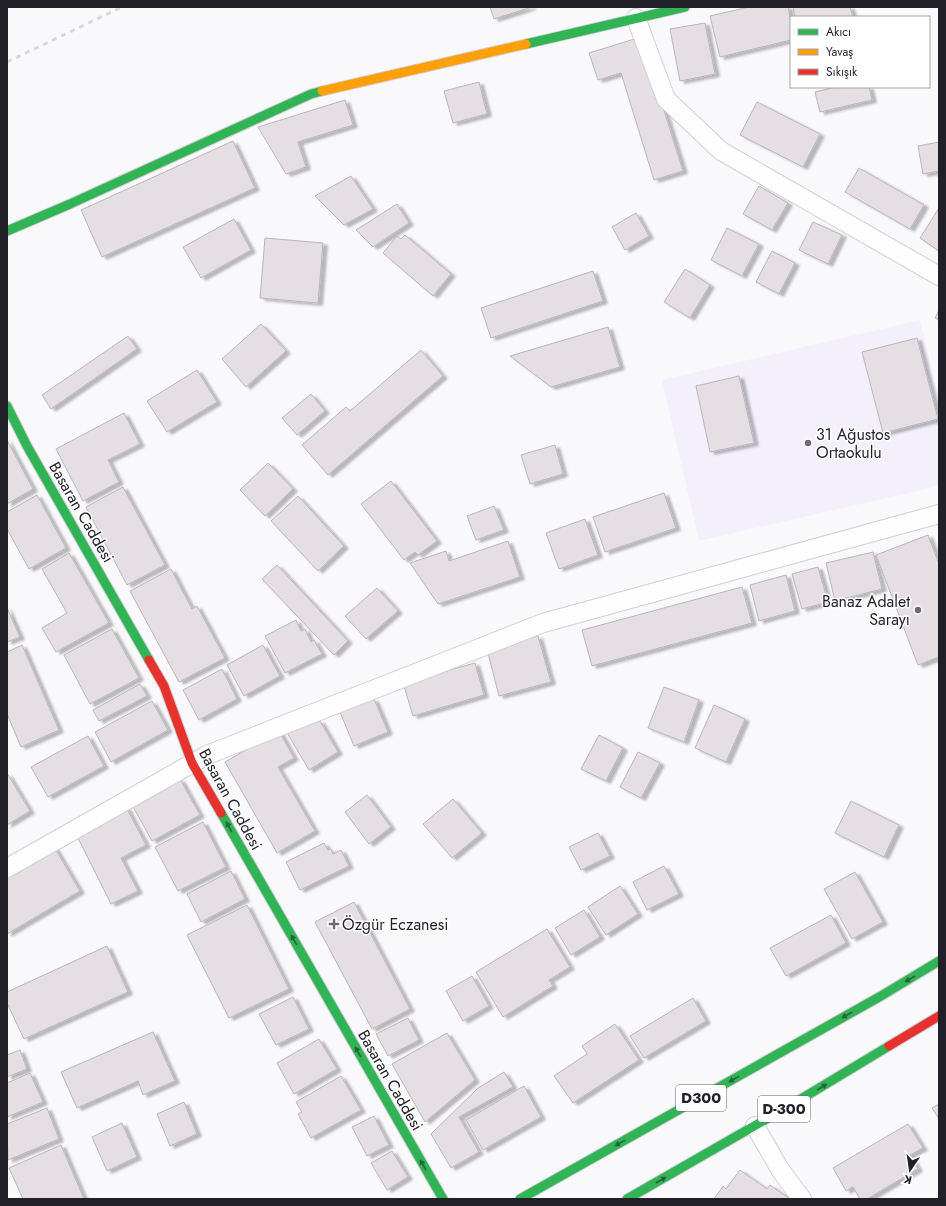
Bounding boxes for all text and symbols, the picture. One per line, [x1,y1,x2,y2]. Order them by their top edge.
legend [790,16,930,88]
text: Akıcı [826,23,851,41]
text: Yavaş [826,43,853,61]
text: Sıkışık [826,63,858,81]
place label: 31 Ağustos Ortaokulu [816,423,890,464]
marker: 31 Ağustos Ortaokulu [803,438,813,448]
street label: Basaran Caddesi [43,458,120,567]
place label: Banaz Adalet Sarayı [822,590,910,631]
marker: Banaz Adalet Sarayı [913,605,923,615]
street label: Basaran Caddesi [193,744,268,854]
one-way arrow [225,821,232,833]
place label: Özgür Eczanesi [342,913,448,936]
marker: Özgür Eczanesi [329,919,339,929]
one-way arrow [290,934,297,946]
one-way arrow [904,975,916,982]
one-way arrow [841,1012,853,1019]
street label: Basaran Caddesi [352,1026,429,1135]
one-way arrow [355,1047,362,1058]
one-way arrow [728,1076,739,1083]
one-way arrow [816,1083,828,1090]
road number: D300 [676,1085,726,1111]
road number: D-300 [758,1096,810,1122]
one-way arrow [614,1139,626,1146]
north arrow [890,1150,930,1190]
one-way arrow [420,1159,427,1171]
text: K [902,1171,913,1188]
one-way arrow [655,1176,667,1183]

